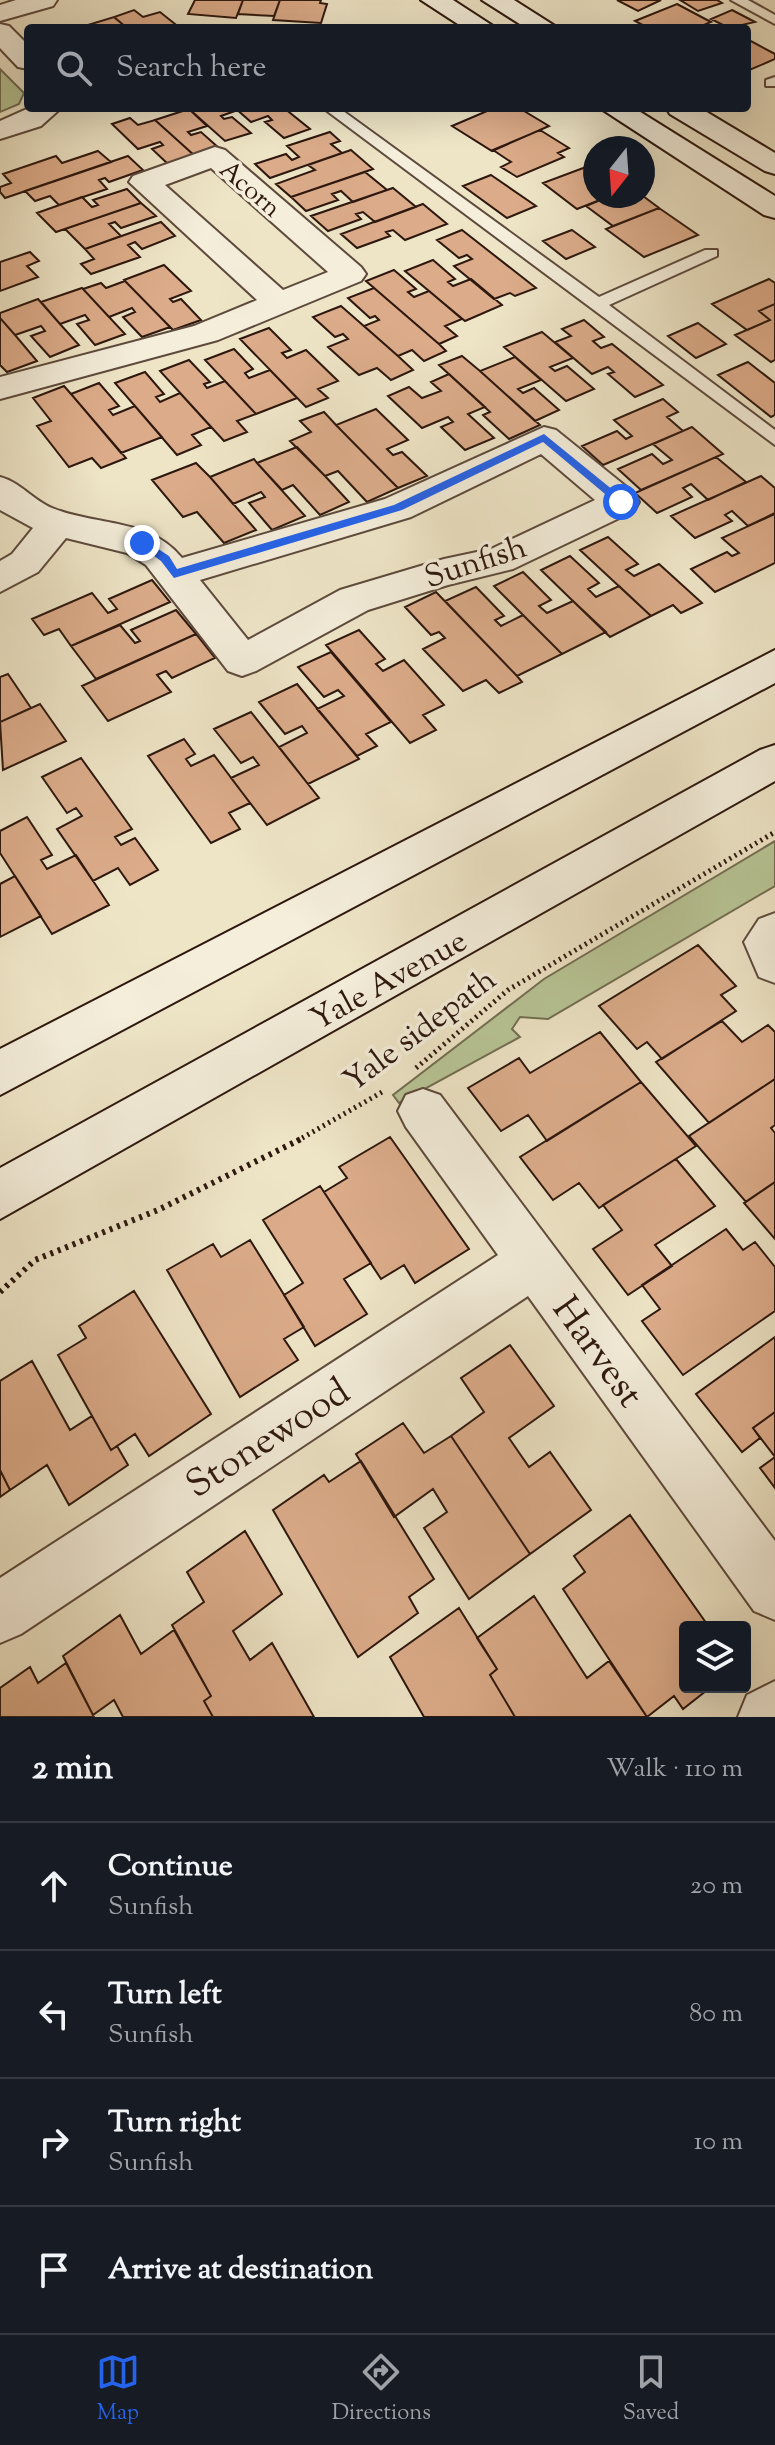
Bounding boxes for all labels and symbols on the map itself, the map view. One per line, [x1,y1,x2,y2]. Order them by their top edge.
north arrow [583,136,655,208]
street label: Acorn [210,153,288,227]
route start [603,484,639,520]
route end [124,525,160,561]
street label: Sunfish [419,526,533,602]
street label: Yale Avenue [303,920,476,1044]
street label: Yale sidepath [334,958,507,1104]
street label: Harvest [537,1287,655,1420]
street label: Stonewood [176,1367,362,1514]

